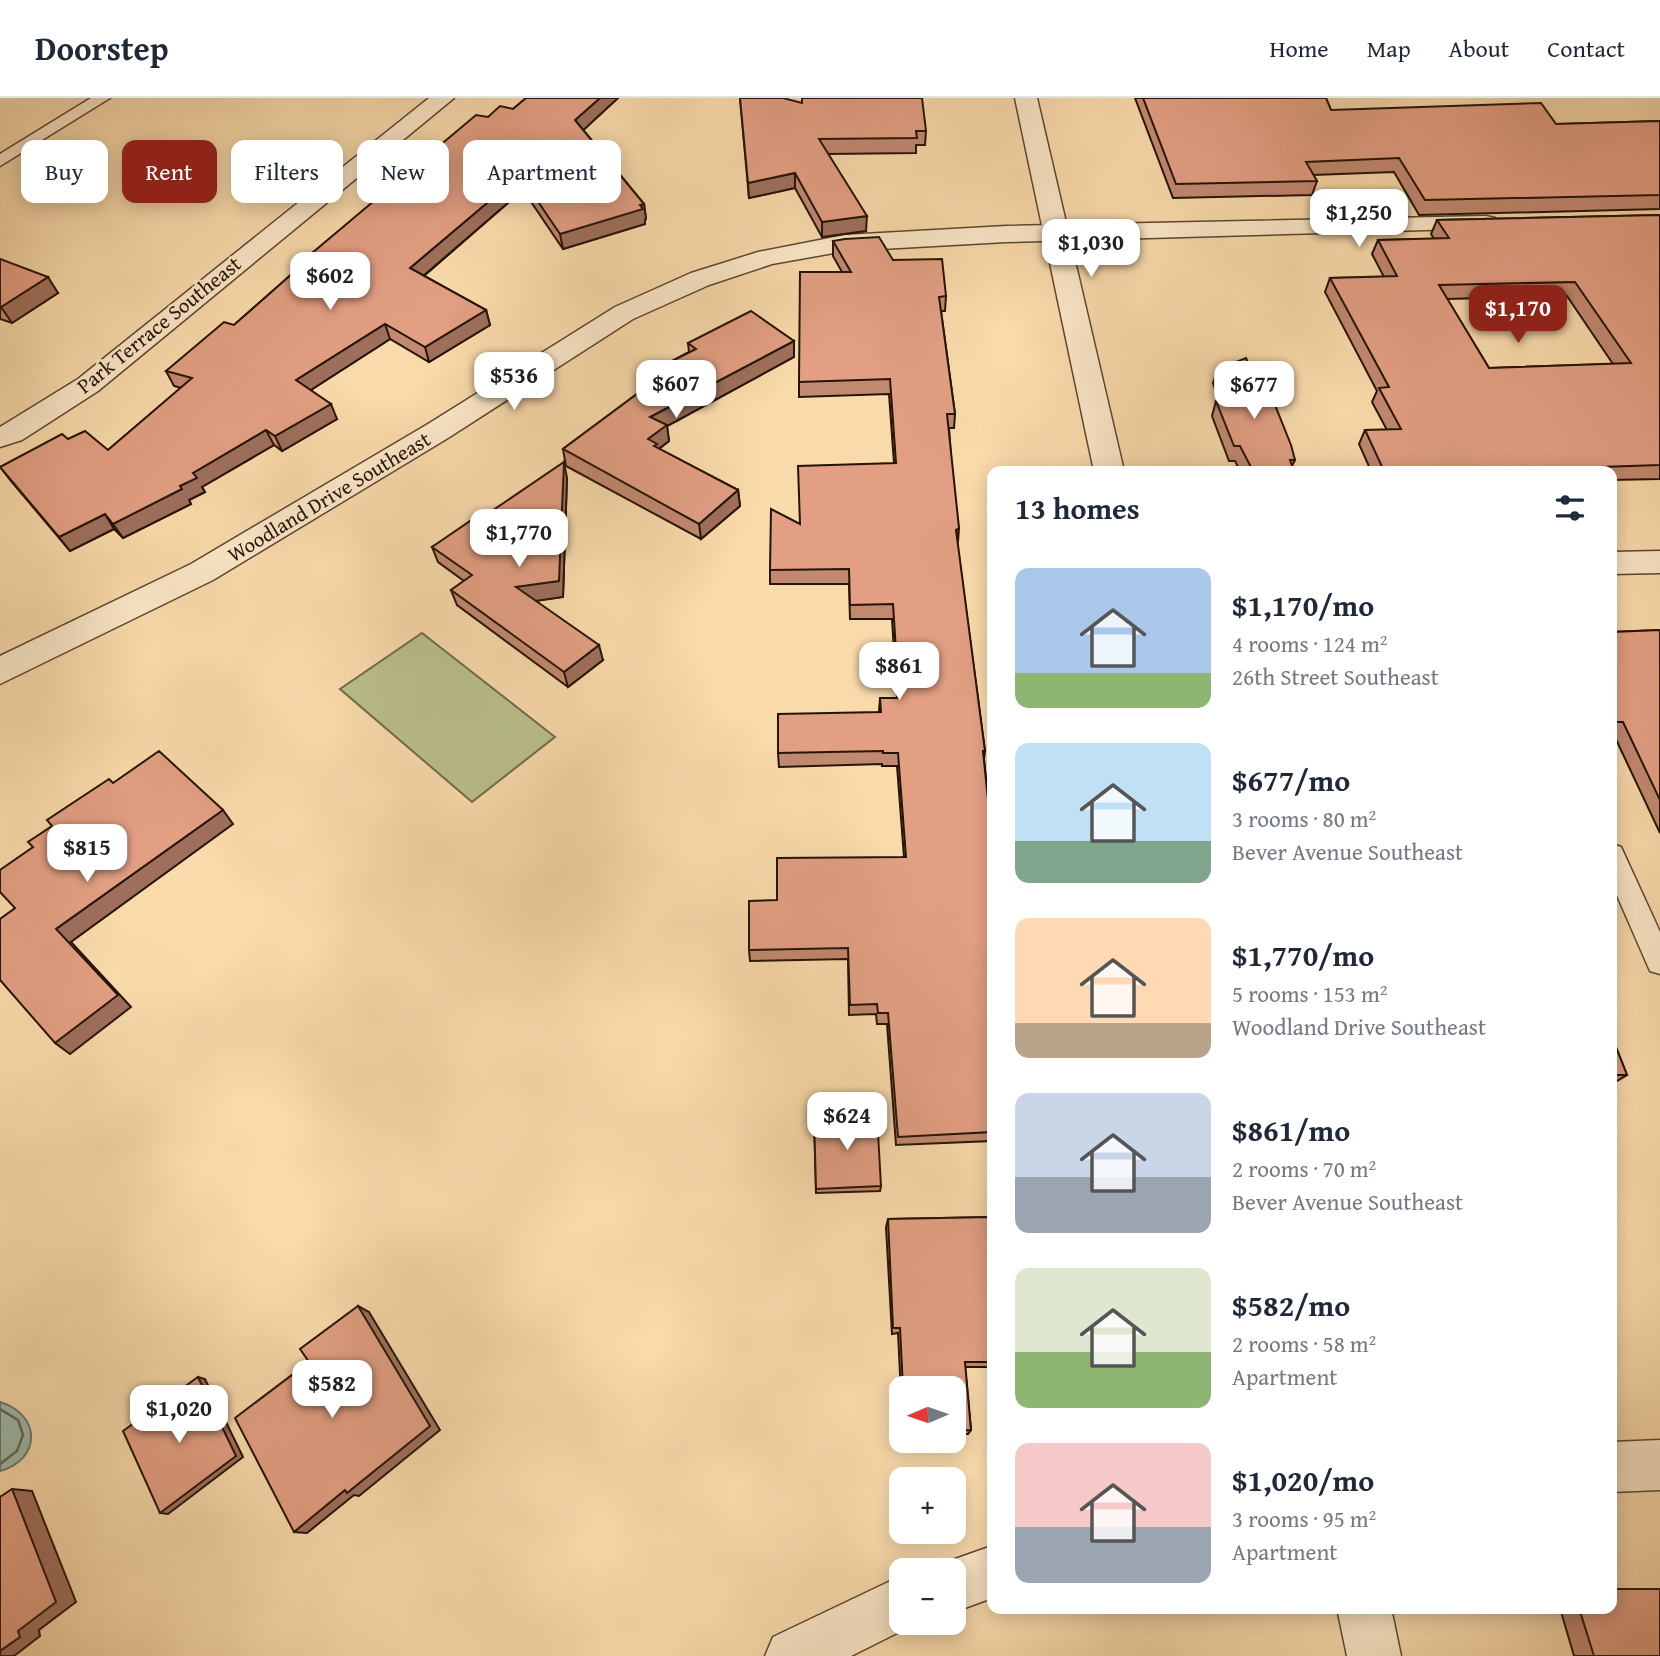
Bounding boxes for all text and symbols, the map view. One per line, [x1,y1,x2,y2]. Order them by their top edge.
text: Doorstep [35,24,168,72]
text: Home [1270,31,1329,66]
text: Map [1367,31,1411,66]
text: About [1449,31,1509,66]
text: Contact [1547,31,1625,66]
chip: Buy [21,140,108,203]
chip: Rent [122,140,217,203]
chip: Filters [231,140,343,203]
chip: New [357,140,449,203]
chip: Apartment [463,140,621,203]
pin: $1,250 [1302,190,1416,249]
text: $1,250 [1326,195,1392,228]
pin: $1,030 [1034,220,1148,279]
text: $1,030 [1058,225,1124,258]
street label: Park Terrace Southeast [70,248,248,401]
pin: $602 [289,252,371,312]
text: $602 [306,258,354,291]
pin: $1,170 [1461,286,1575,345]
text: $1,170 [1485,291,1551,324]
pin: $536 [473,352,555,412]
text: $536 [490,358,538,391]
pin: $607 [635,360,717,420]
pin: $677 [1213,362,1295,421]
text: $607 [652,366,700,399]
text: $677 [1230,367,1278,400]
street label: Woodland Drive Southeast [221,423,437,570]
text: 13 homes [1015,486,1140,530]
icon: filters [1551,489,1589,527]
pin: $1,770 [462,510,576,569]
text: $1,770 [486,515,552,548]
text: $1,170/mo [1232,583,1374,627]
icon: home [1071,596,1155,680]
text: 4 rooms · 124 m² [1232,627,1387,660]
pin: $861 [858,642,940,702]
text: $861 [875,648,923,681]
text: 26th Street Southeast [1232,660,1439,693]
text: $677/mo [1232,758,1350,802]
icon: home [1071,771,1155,855]
text: 3 rooms · 80 m² [1232,802,1376,835]
pin: $815 [46,824,128,884]
text: $815 [63,830,111,863]
text: Bever Avenue Southeast [1232,835,1463,868]
text: $1,770/mo [1232,933,1374,977]
icon: home [1071,946,1155,1030]
text: 5 rooms · 153 m² [1232,977,1387,1010]
text: Woodland Drive Southeast [1232,1010,1486,1043]
pin: $624 [806,1093,888,1152]
text: $624 [823,1098,871,1131]
text: $861/mo [1232,1108,1350,1152]
icon: home [1071,1121,1155,1205]
text: 2 rooms · 70 m² [1232,1152,1376,1185]
text: Bever Avenue Southeast [1232,1185,1463,1218]
text: $582/mo [1232,1283,1350,1327]
icon: home [1071,1296,1155,1380]
text: 2 rooms · 58 m² [1232,1327,1376,1360]
pin: $582 [291,1360,373,1420]
text: Apartment [1232,1360,1337,1393]
text: $582 [308,1366,356,1399]
north arrow [889,1376,966,1452]
map controls [889,1376,966,1635]
pin: $1,020 [122,1386,236,1445]
text: $1,020 [146,1391,212,1424]
text: $1,020/mo [1232,1458,1374,1502]
button: + [889,1467,966,1544]
icon: home [1071,1471,1155,1555]
text: 3 rooms · 95 m² [1232,1502,1376,1535]
text: Apartment [1232,1535,1337,1568]
button: − [889,1558,966,1635]

